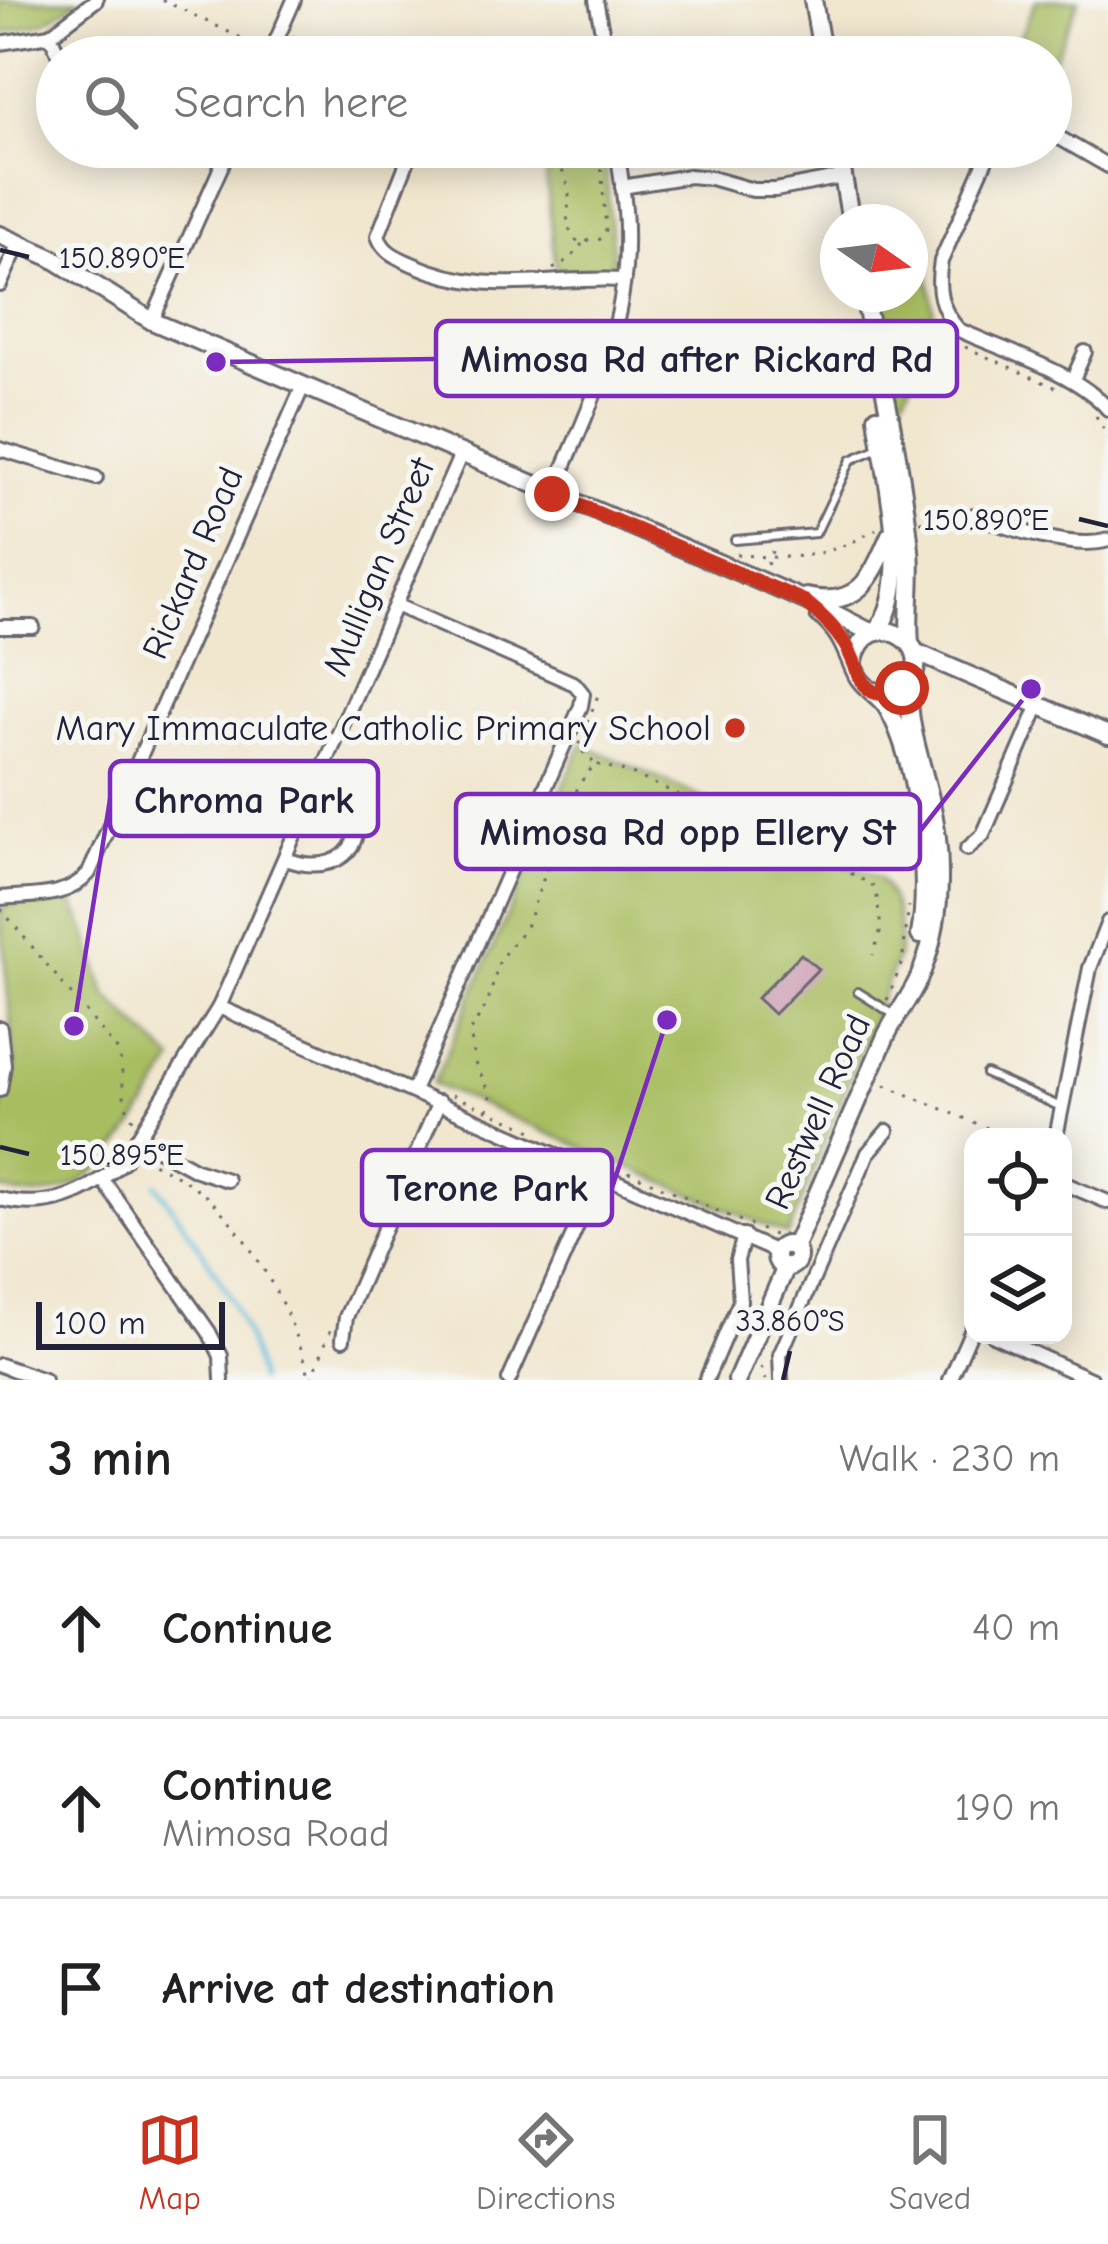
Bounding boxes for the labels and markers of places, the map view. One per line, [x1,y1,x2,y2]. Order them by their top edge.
callout: Mimosa Rd after Rickard Rd [436,321,957,396]
place label: Mary Immaculate Catholic Primary School [55,708,711,749]
marker: Mary Immaculate Catholic Primary School [722,715,748,741]
callout: Chroma Park [110,761,378,836]
callout: Mimosa Rd opp Ellery St [456,794,920,869]
callout: Terone Park [362,1150,612,1225]

